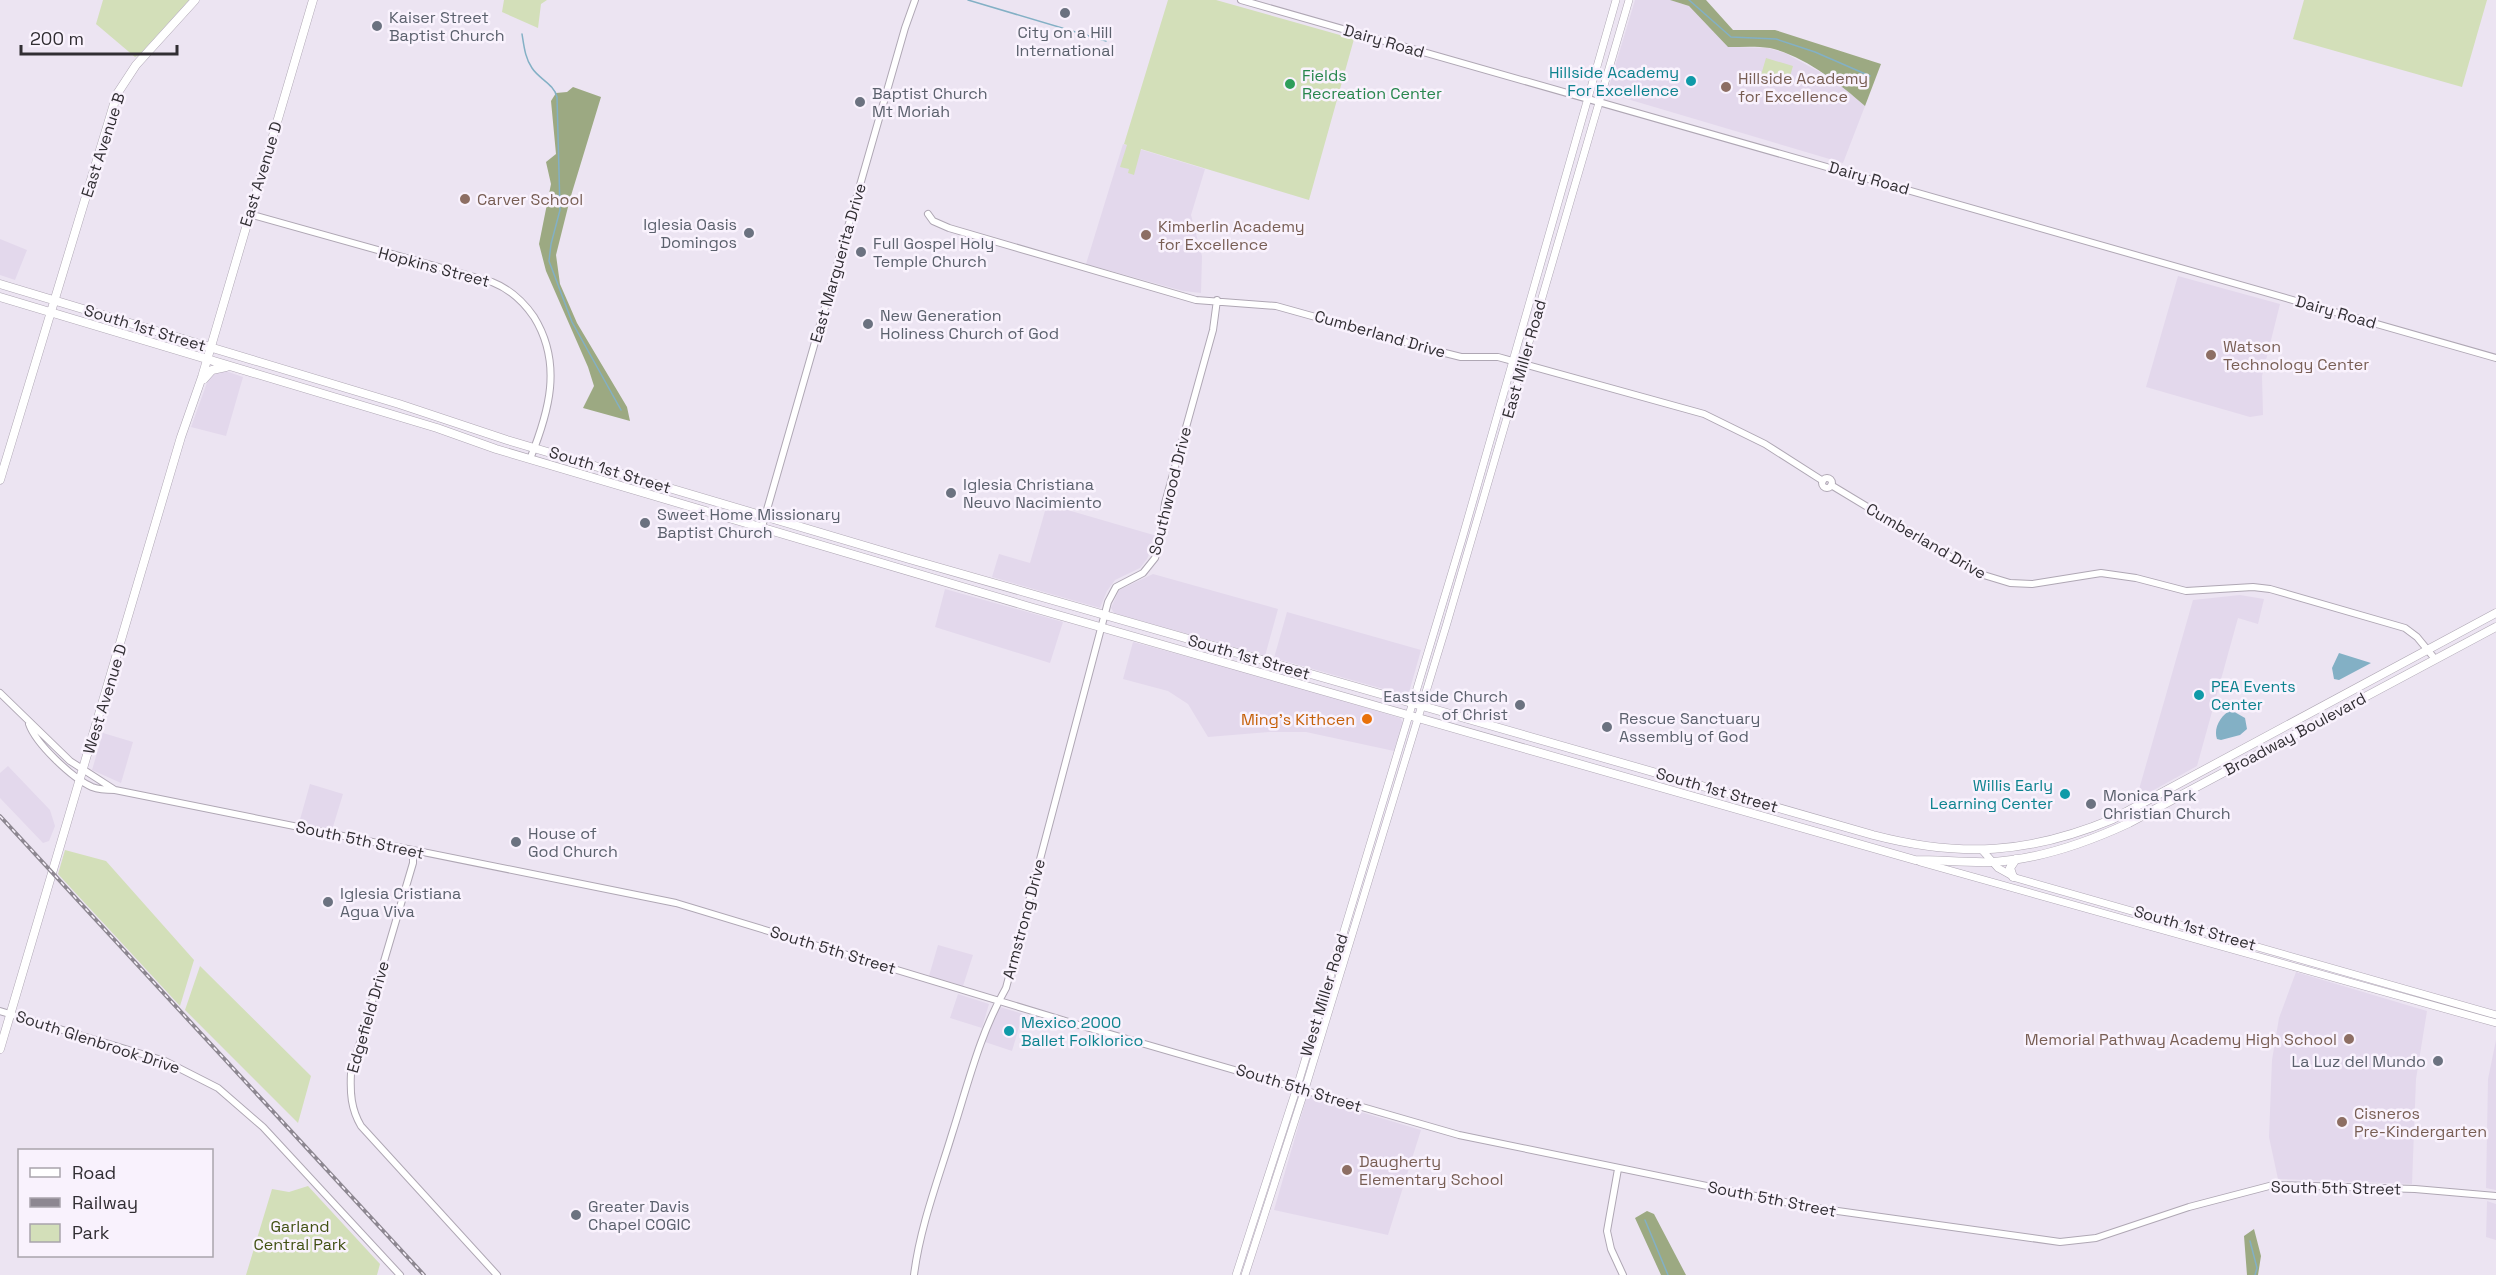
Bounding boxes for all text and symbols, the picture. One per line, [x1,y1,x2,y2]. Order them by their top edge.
marker: City on a Hill International [1058,6,1072,20]
place label: Kaiser Street Baptist Church [389,7,505,46]
scale bar [21,18,177,56]
marker: Kaiser Street Baptist Church [370,19,384,33]
street label: Dairy Road [1341,19,1427,63]
place label: City on a Hill International [1016,22,1114,61]
text: 200 m [30,27,84,50]
place label: Hillside Academy For Excellence [1549,62,1679,101]
place label: Fields Recreation Center [1302,65,1442,104]
place label: Hillside Academy for Excellence [1738,68,1868,107]
marker: Hillside Academy For Excellence [1684,74,1698,88]
marker: Fields Recreation Center [1283,77,1297,91]
marker: Hillside Academy for Excellence [1719,80,1733,94]
place label: Baptist Church Mt Moriah [872,83,988,122]
street label: East Avenue B [76,90,130,200]
marker: Baptist Church Mt Moriah [853,95,867,109]
street label: East Avenue D [235,119,287,229]
street label: Dairy Road [1826,156,1912,200]
street label: East Marguerita Drive [805,181,871,345]
place label: Carver School [477,189,583,210]
marker: Carver School [458,192,472,206]
place label: Iglesia Oasis Domingos [643,214,737,253]
place label: Kimberlin Academy for Excellence [1158,216,1305,255]
marker: Iglesia Oasis Domingos [742,226,756,240]
marker: Kimberlin Academy for Excellence [1139,228,1153,242]
place label: Full Gospel Holy Temple Church [873,233,994,272]
street label: Hopkins Street [376,242,492,292]
marker: Full Gospel Holy Temple Church [854,245,868,259]
street label: Dairy Road [2293,290,2379,334]
street label: East Miller Road [1497,297,1551,421]
street label: South 1st Street [82,300,208,356]
place label: New Generation Holiness Church of God [880,305,1059,344]
street label: Cumberland Drive [1312,305,1448,363]
marker: New Generation Holiness Church of God [861,317,875,331]
place label: Watson Technology Center [2223,336,2369,375]
marker: Watson Technology Center [2204,348,2218,362]
street label: Southwood Drive [1144,425,1196,557]
street label: South 1st Street [547,442,673,498]
place label: Iglesia Christiana Neuvo Nacimiento [963,474,1102,513]
marker: Iglesia Christiana Neuvo Nacimiento [944,486,958,500]
street label: Cumberland Drive [1862,498,1990,584]
place label: Sweet Home Missionary Baptist Church [657,504,841,543]
marker: Sweet Home Missionary Baptist Church [638,516,652,530]
street label: South 1st Street [1186,630,1312,684]
street label: West Avenue D [78,641,132,757]
place label: PEA Events Center [2211,676,2296,715]
place label: Eastside Church of Christ [1383,686,1508,725]
marker: PEA Events Center [2192,688,2206,702]
street label: Broadway Boulevard [2220,688,2370,780]
marker: Eastside Church of Christ [1513,698,1527,712]
place label: Rescue Sanctuary Assembly of God [1619,708,1760,747]
place label: Ming's Kithcen [1241,709,1355,730]
marker: Ming's Kithcen [1360,712,1374,726]
marker: Rescue Sanctuary Assembly of God [1600,720,1614,734]
street label: South 1st Street [1654,763,1780,817]
place label: Willis Early Learning Center [1930,775,2053,814]
place label: Monica Park Christian Church [2103,785,2231,824]
marker: Willis Early Learning Center [2058,787,2072,801]
marker: Monica Park Christian Church [2084,797,2098,811]
street label: South 5th Street [294,816,426,864]
place label: House of God Church [528,823,618,862]
marker: House of God Church [509,835,523,849]
street label: Armstrong Drive [998,857,1050,981]
place label: Iglesia Cristiana Agua Viva [340,883,461,922]
marker: Iglesia Cristiana Agua Viva [321,895,335,909]
street label: South 1st Street [2132,901,2258,955]
street label: South 5th Street [768,921,898,979]
street label: West Miller Road [1295,931,1353,1059]
street label: Edgefield Drive [342,959,394,1075]
street label: South Glenbrook Drive [13,1006,183,1078]
place label: Mexico 2000 Ballet Folklorico [1021,1012,1143,1051]
marker: Mexico 2000 Ballet Folklorico [1002,1024,1016,1038]
place label: Memorial Pathway Academy High School [2025,1029,2337,1050]
marker: Memorial Pathway Academy High School [2342,1032,2356,1046]
place label: La Luz del Mundo [2292,1051,2426,1072]
marker: La Luz del Mundo [2431,1054,2445,1068]
street label: South 5th Street [1234,1059,1364,1117]
place label: Cisneros Pre-Kindergarten [2354,1103,2487,1142]
marker: Cisneros Pre-Kindergarten [2335,1115,2349,1129]
legend [18,1149,213,1257]
place label: Daugherty Elementary School [1359,1151,1504,1190]
text: Road [72,1161,116,1184]
marker: Daugherty Elementary School [1340,1163,1354,1177]
street label: South 5th Street [1706,1176,1838,1222]
street label: South 5th Street [2271,1176,2401,1200]
text: Railway [72,1191,138,1214]
place label: Greater Davis Chapel COGIC [588,1196,691,1235]
marker: Greater Davis Chapel COGIC [569,1208,583,1222]
park label: Garland Central Park [254,1216,347,1255]
text: Park [72,1221,110,1244]

